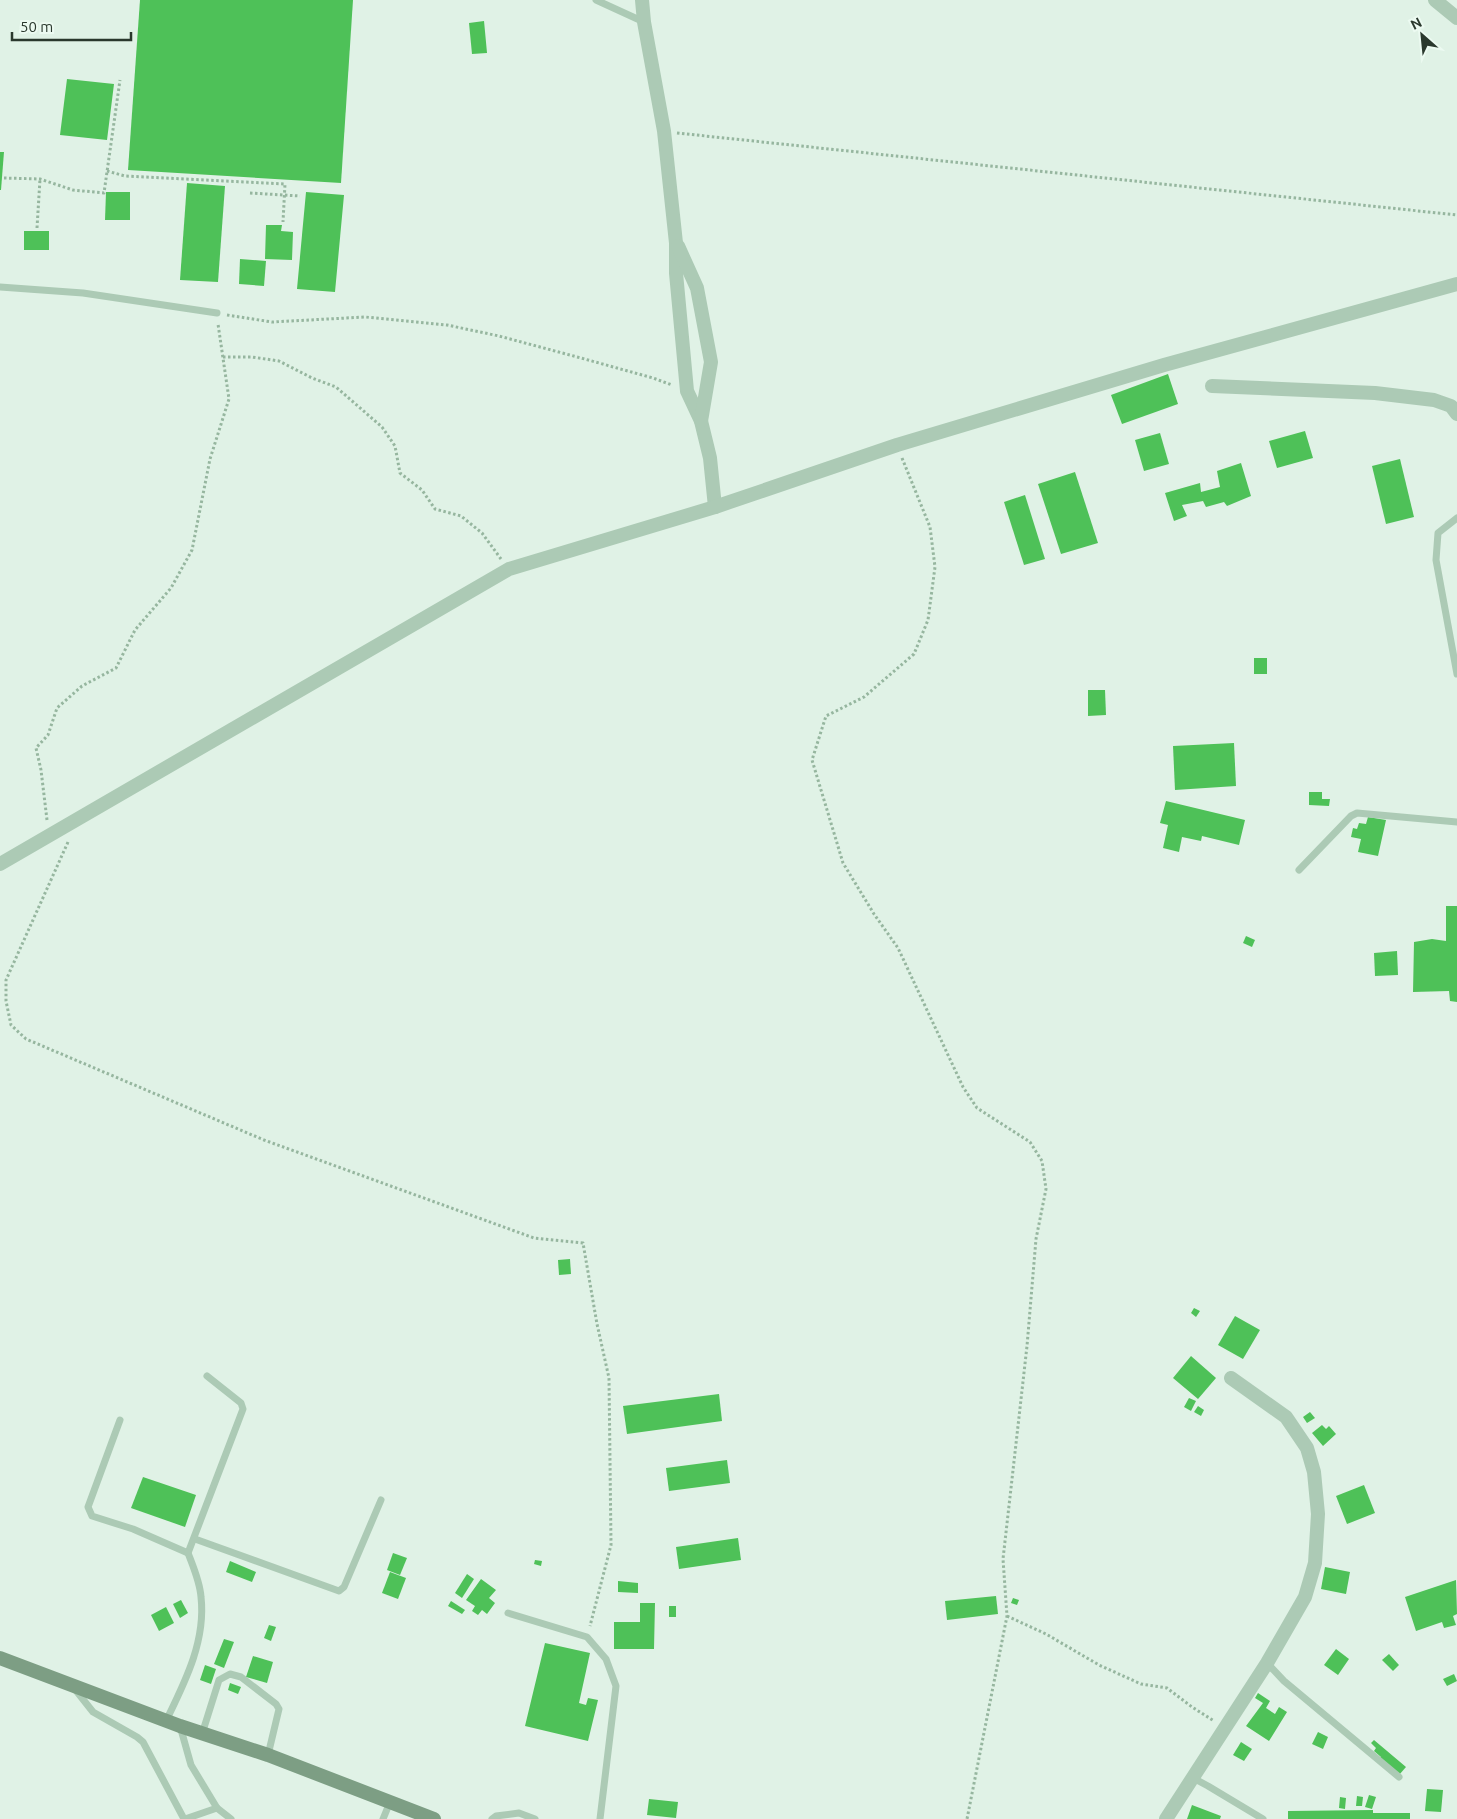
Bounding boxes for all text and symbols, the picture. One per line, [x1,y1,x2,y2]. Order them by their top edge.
scale bar [12,10,131,42]
north arrow [1397,10,1447,60]
text: N [1408,14,1424,33]
text: 50 m [20,18,53,35]

